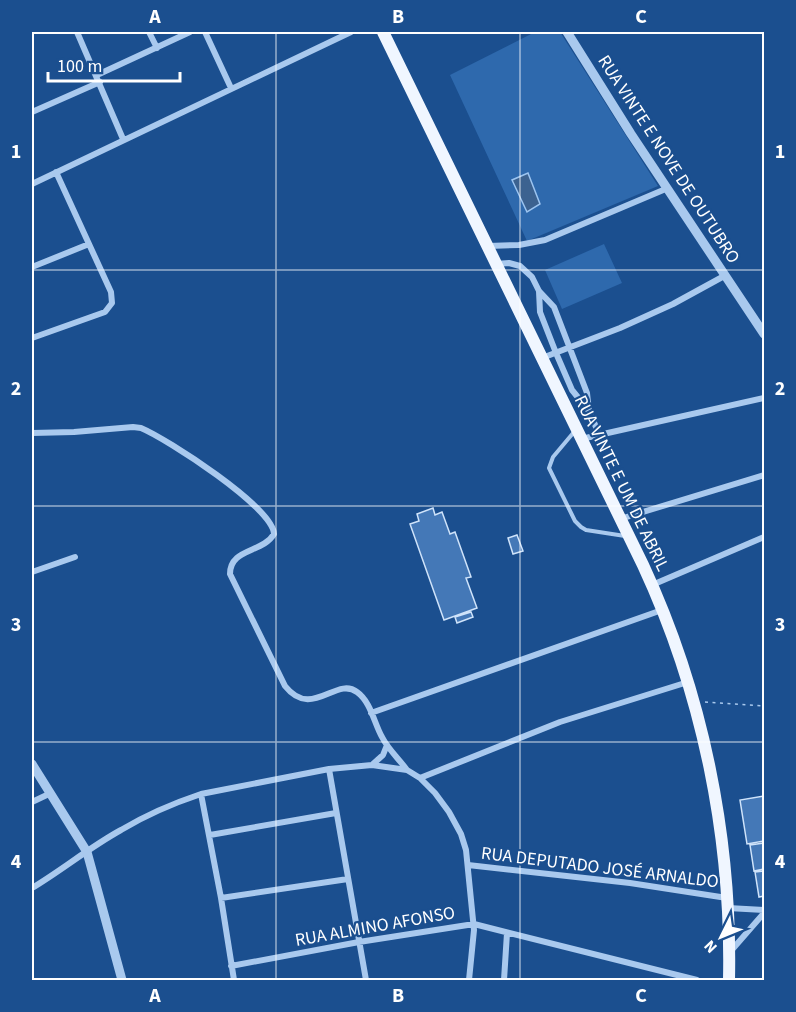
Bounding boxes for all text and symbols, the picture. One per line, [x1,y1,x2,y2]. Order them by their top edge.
text: A [148,3,161,31]
text: B [392,3,404,31]
text: C [635,3,647,31]
scale bar [48,45,180,83]
street label: RUA VINTE E NOVE DE OUTUBRO [592,50,746,268]
text: 100 m [57,54,102,79]
text: 1 [11,138,21,166]
text: 1 [775,138,785,166]
text: 2 [11,375,21,403]
text: 2 [775,375,785,403]
street label: RUA VINTE E UM DE ABRIL [568,391,675,576]
text: 3 [11,611,21,639]
text: 3 [775,611,785,639]
street label: RUA DEPUTADO JOSÉ ARNALDO [480,841,720,894]
text: 4 [11,848,22,876]
text: 4 [775,848,786,876]
street label: RUA ALMINO AFONSO [293,900,457,953]
north arrow [691,907,751,967]
text: N [699,935,722,958]
text: A [148,982,161,1010]
text: B [392,982,404,1010]
text: C [635,982,647,1010]

